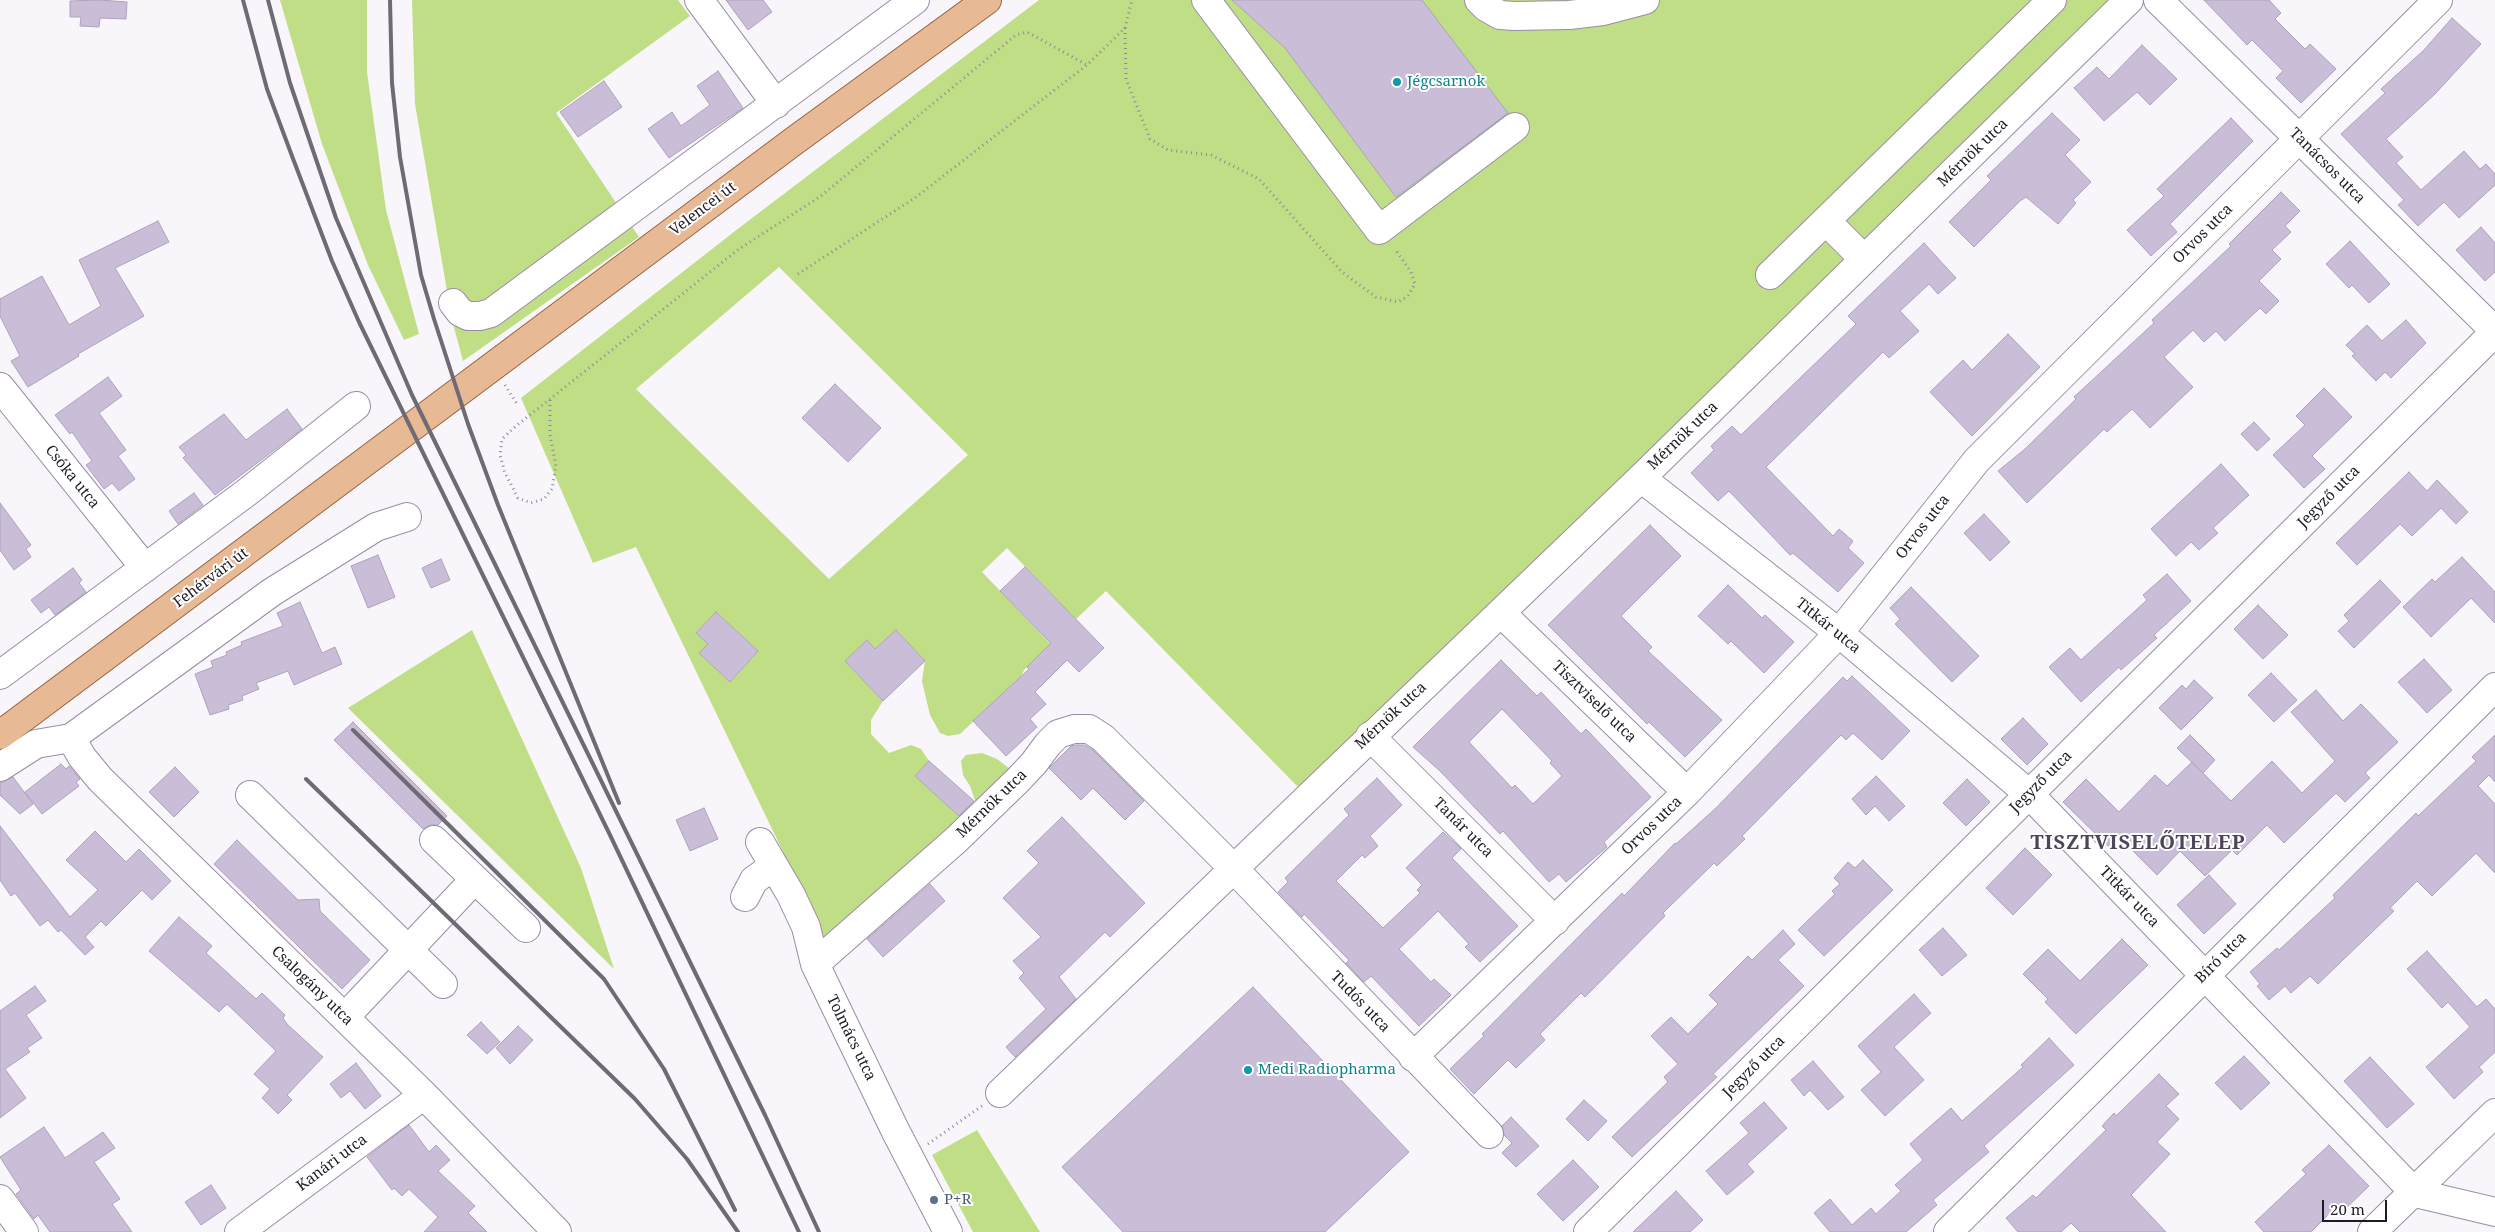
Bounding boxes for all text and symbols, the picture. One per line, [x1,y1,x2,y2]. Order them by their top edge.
place label: Jégcsarnok [1407,73,1485,91]
marker: Jégcsarnok [1391,76,1403,88]
street label: Mérnök utca [1934,115,2012,191]
street label: Tanácsos utca [2285,124,2369,208]
street label: Velencei út [666,178,740,240]
street label: Orvos utca [2169,200,2237,268]
street label: Mérnök utca [1644,398,1722,474]
street label: Csóka utca [41,442,103,512]
street label: Jegyző utca [2294,462,2364,532]
street label: Orvos utca [1892,491,1954,563]
street label: Fehérvári út [170,544,252,612]
street label: Titkár utca [1792,594,1864,658]
street label: Tisztviselő utca [1548,657,1640,747]
street label: Mérnök utca [1352,678,1430,754]
street label: Jegyző utca [2006,747,2076,817]
street label: Mérnök utca [953,766,1031,842]
street label: Orvos utca [1618,793,1686,859]
street label: Tanár utca [1429,794,1497,862]
district label: TISZTVISELŐTELEP [2028,831,2248,855]
street label: Titkár utca [2095,863,2163,931]
street label: Bíró utca [2192,929,2250,987]
street label: Csalogány utca [267,942,357,1030]
street label: Tudós utca [1326,968,1394,1036]
street label: Tolmács utca [823,992,879,1084]
street label: Jegyző utca [1719,1032,1789,1102]
place label: Medi Radiopharma [1258,1061,1396,1079]
marker: Medi Radiopharma [1242,1064,1254,1076]
street label: Kanári utca [293,1131,371,1195]
scale bar [2325,1190,2390,1222]
place label: P+R [944,1191,971,1209]
marker: P+R [928,1194,940,1206]
text: 20 m [2330,1199,2365,1219]

